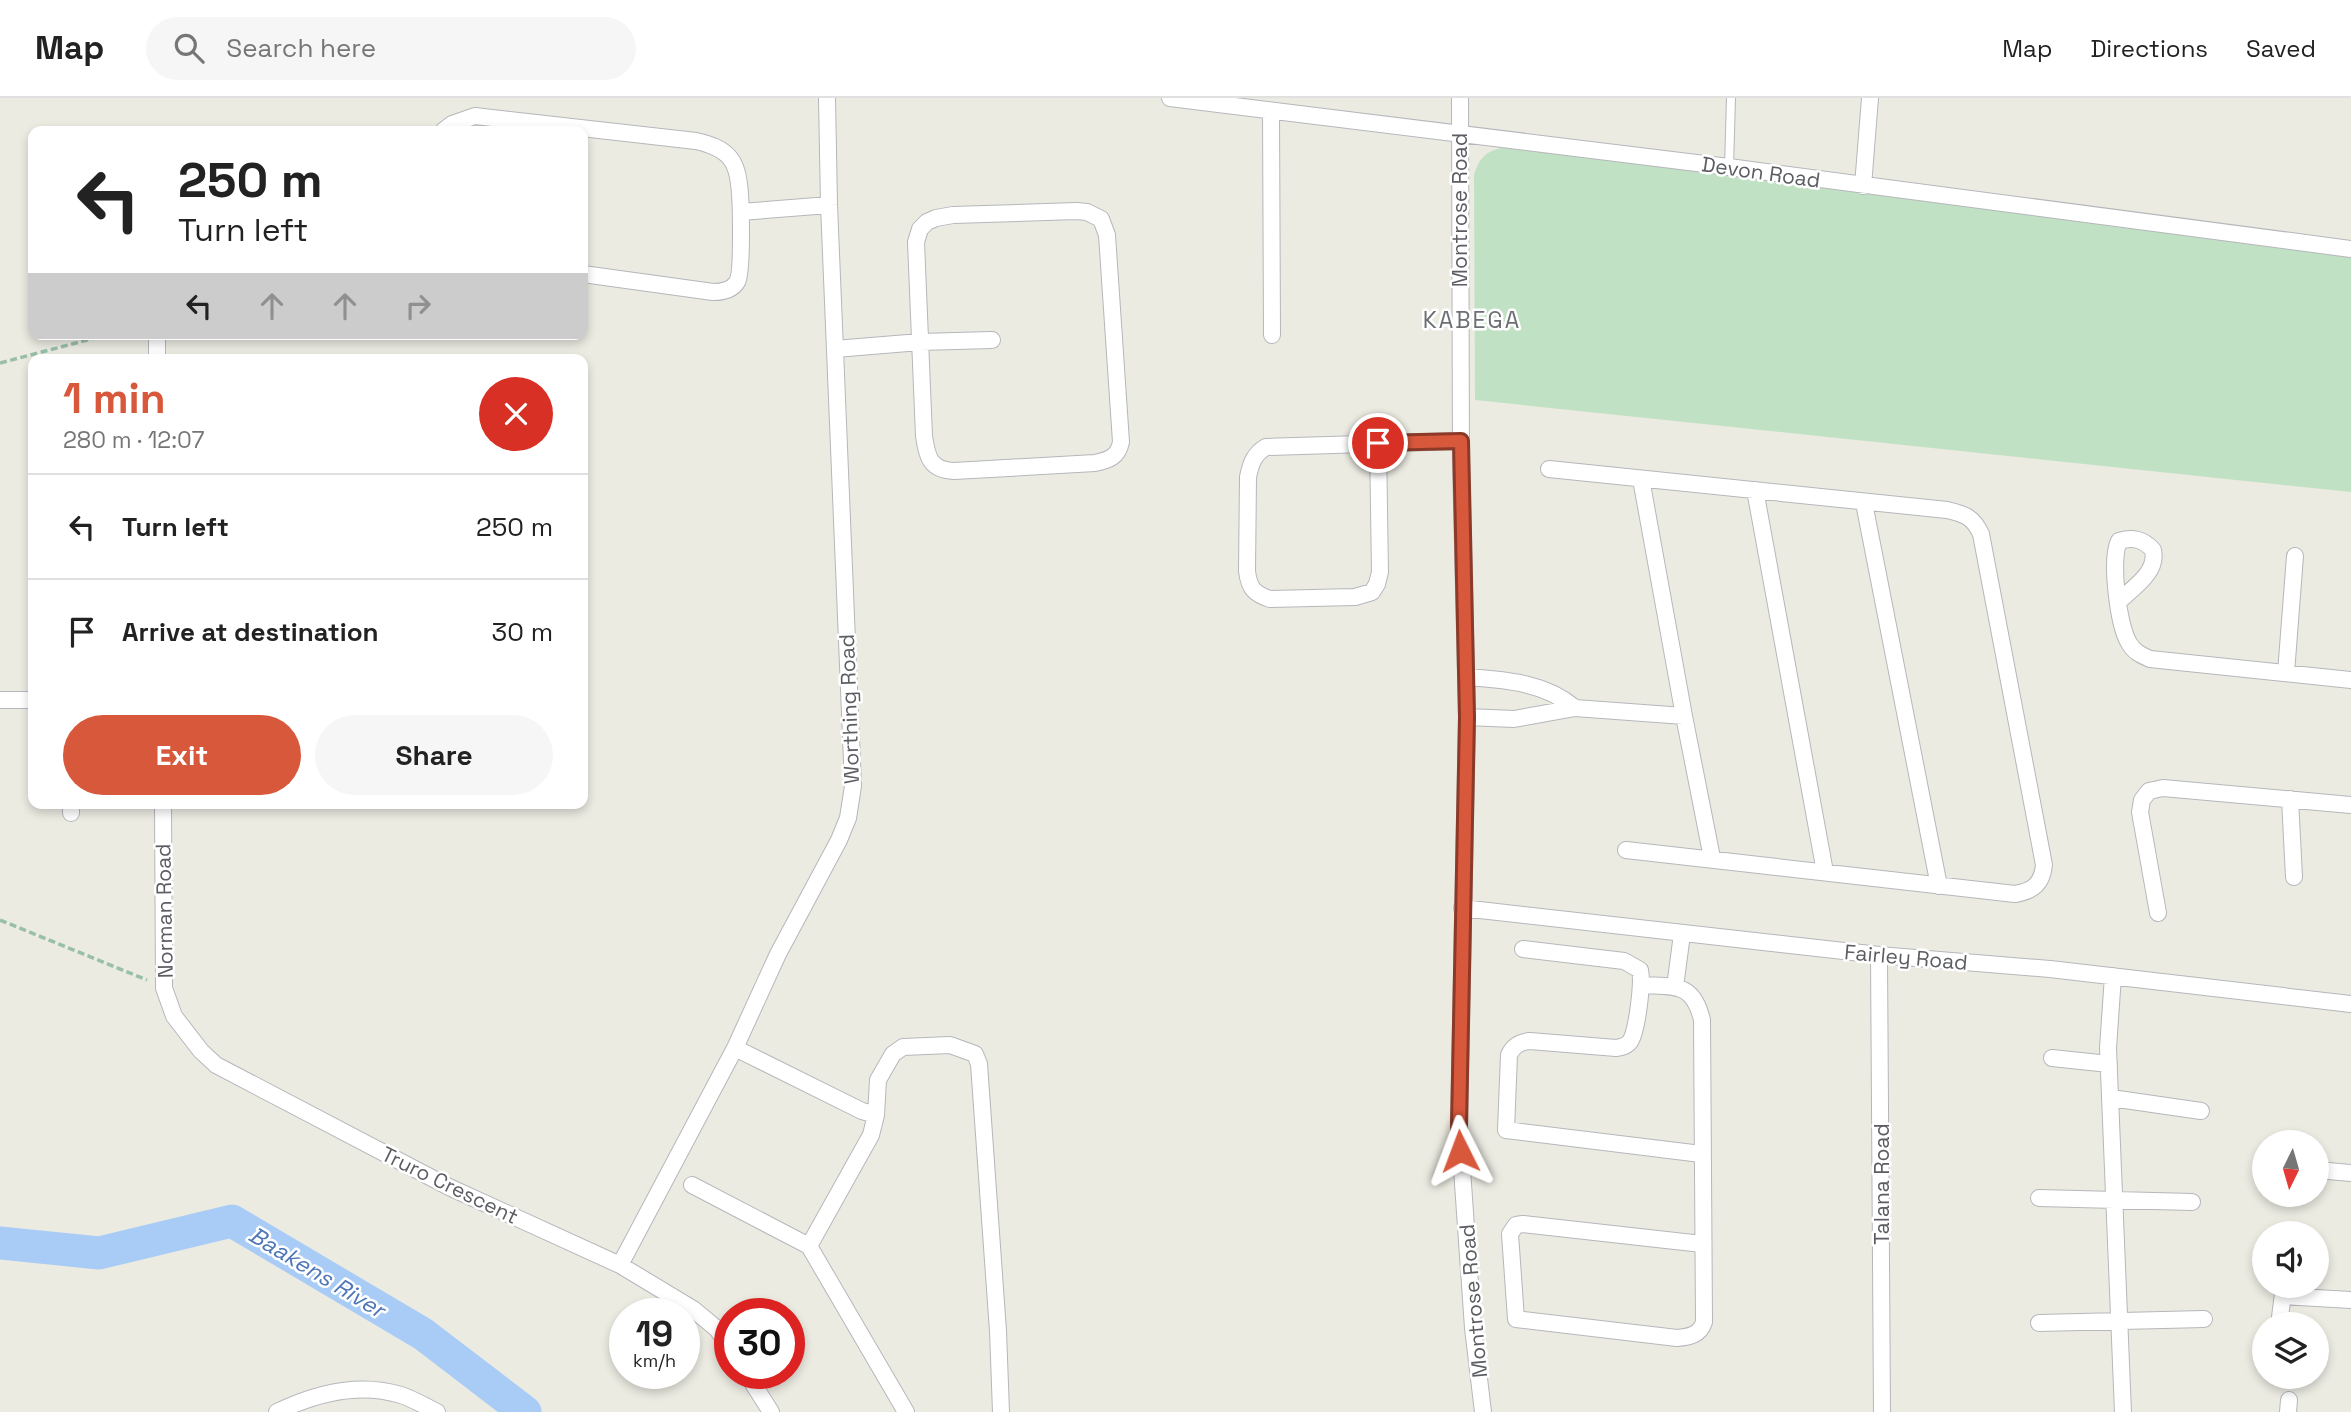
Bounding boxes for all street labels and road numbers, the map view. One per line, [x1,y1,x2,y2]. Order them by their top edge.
street label: Montrose Road [1446,133,1473,287]
street label: Devon Road [1700,150,1822,194]
street label: Worthing Road [833,634,865,784]
street label: Norman Road [149,843,179,979]
street label: Fairley Road [1843,938,1969,976]
street label: Talana Road [1868,1123,1895,1245]
street label: Truro Crescent [377,1140,523,1230]
street label: Montrose Road [1453,1223,1493,1379]

